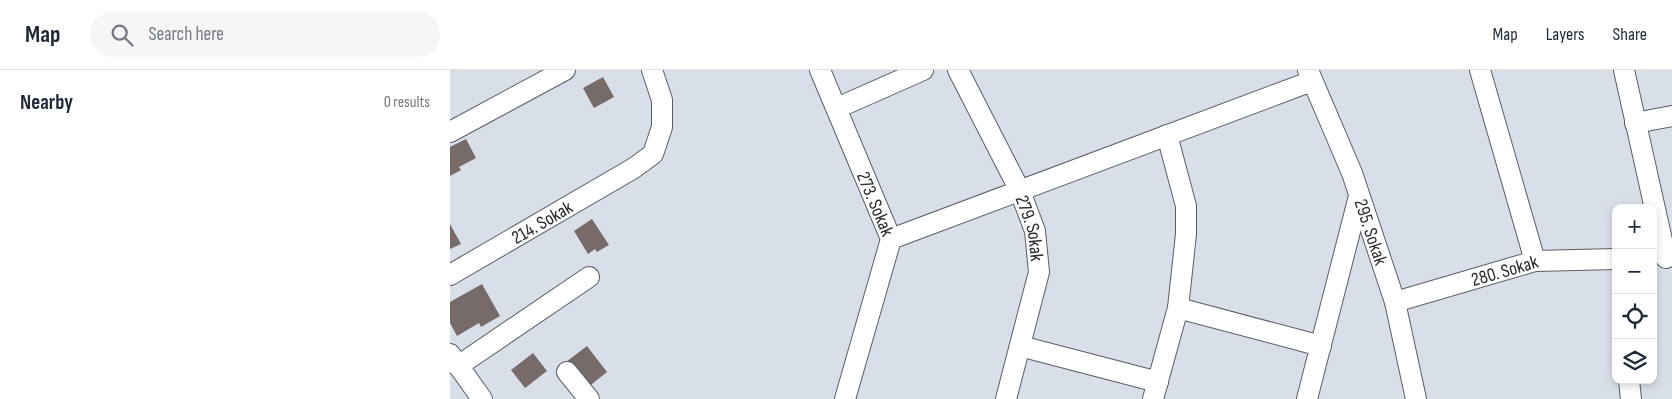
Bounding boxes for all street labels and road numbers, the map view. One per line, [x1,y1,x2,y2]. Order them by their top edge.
street label: 273. Sokak [851,168,899,241]
street label: 279. Sokak [1010,192,1048,263]
street label: 214. Sokak [508,196,578,250]
street label: 295. Sokak [1348,196,1392,269]
street label: 280. Sokak [1469,251,1542,292]

